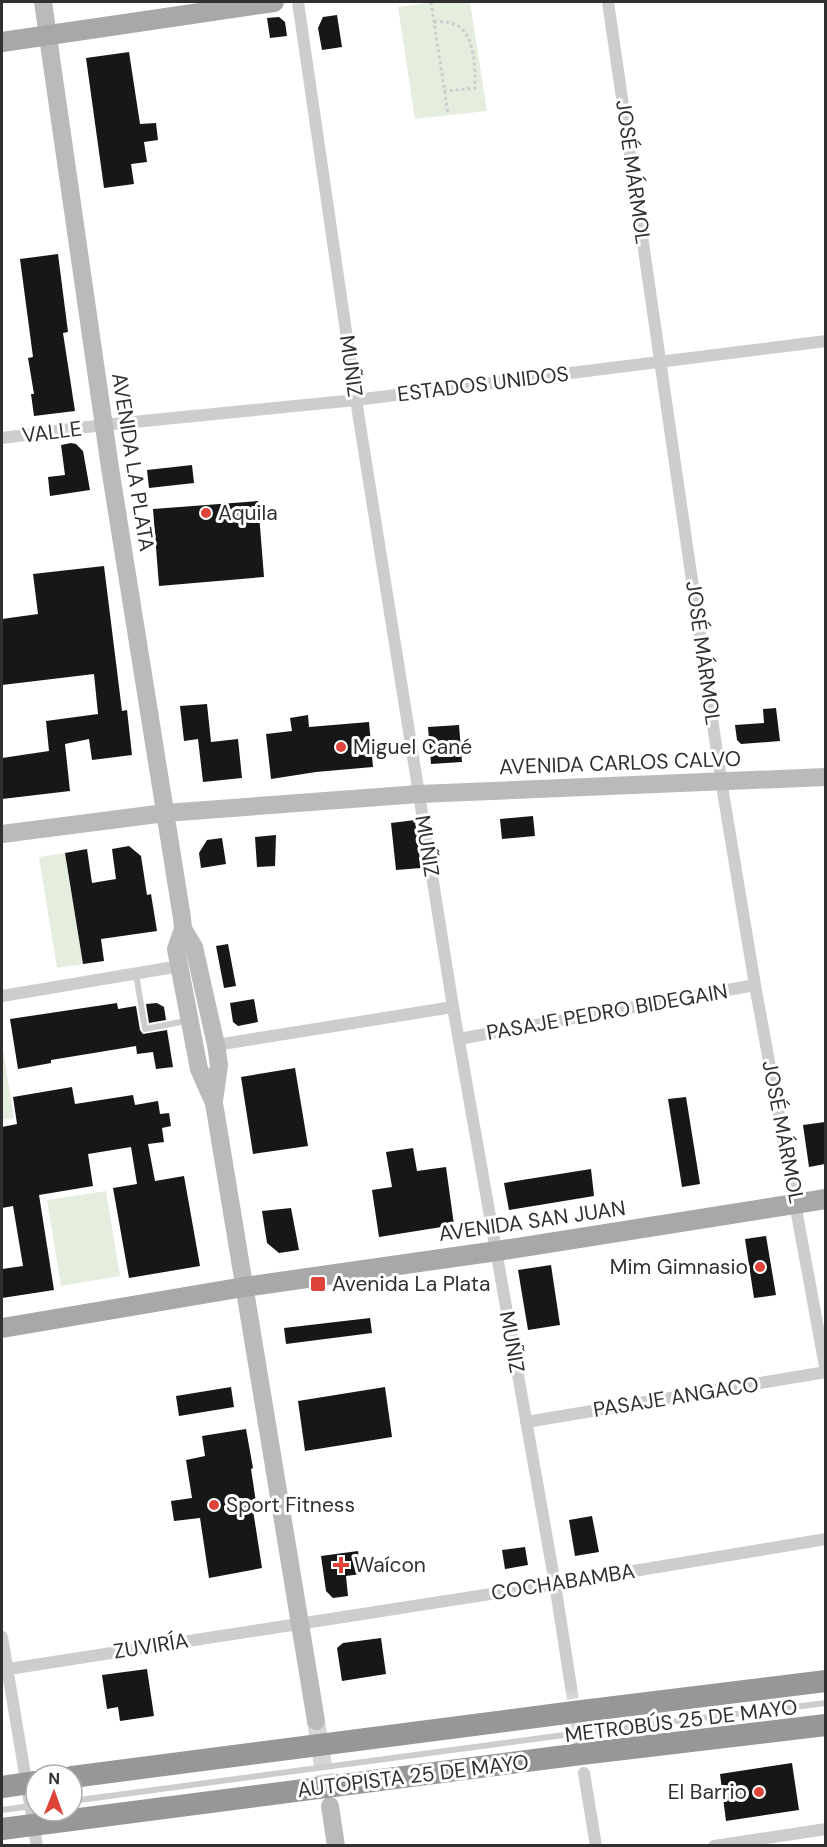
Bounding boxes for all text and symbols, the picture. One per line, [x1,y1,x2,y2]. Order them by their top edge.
street label: JOSÉ MÁRMOL [609,98,657,246]
street label: MUÑIZ [333,333,369,399]
street label: ESTADOS UNIDOS [396,360,570,408]
street label: AVENIDA LA PLATA [105,371,161,553]
street label: VALLE [21,414,83,450]
place label: Aquila [218,499,278,527]
marker: Aquila [199,506,213,520]
street label: JOSÉ MÁRMOL [679,579,727,727]
place label: Miguel Cané [353,733,472,761]
marker: Miguel Cané [334,740,348,754]
street label: AVENIDA CARLOS CALVO [499,745,741,781]
street label: MUÑIZ [408,813,446,879]
street label: PASAJE PEDRO BIDEGAIN [484,977,730,1047]
street label: JOSÉ MÁRMOL [755,1058,811,1206]
street label: AVENIDA SAN JUAN [437,1194,627,1248]
place label: Mim Gimnasio [610,1253,748,1281]
marker: Mim Gimnasio [753,1260,767,1274]
place label: Avenida La Plata [332,1270,490,1298]
marker: Avenida La Plata [309,1275,327,1293]
street label: MUÑIZ [493,1309,531,1375]
street label: PASAJE ANGACO [591,1370,761,1424]
place label: Sport Fitness [226,1491,355,1519]
marker: Sport Fitness [207,1498,221,1512]
place label: Waícon [354,1551,426,1579]
marker: Waícon [332,1556,350,1574]
street label: COCHABAMBA [489,1557,637,1607]
street label: ZUVIRÍA [112,1626,190,1666]
street label: METROBÚS 25 DE MAYO [563,1693,799,1749]
street label: AUTOPISTA 25 DE MAYO [296,1748,530,1804]
north arrow [24,1763,84,1823]
text: N [48,1768,60,1789]
place label: El Barrio [668,1778,747,1806]
marker: El Barrio [752,1785,766,1799]

